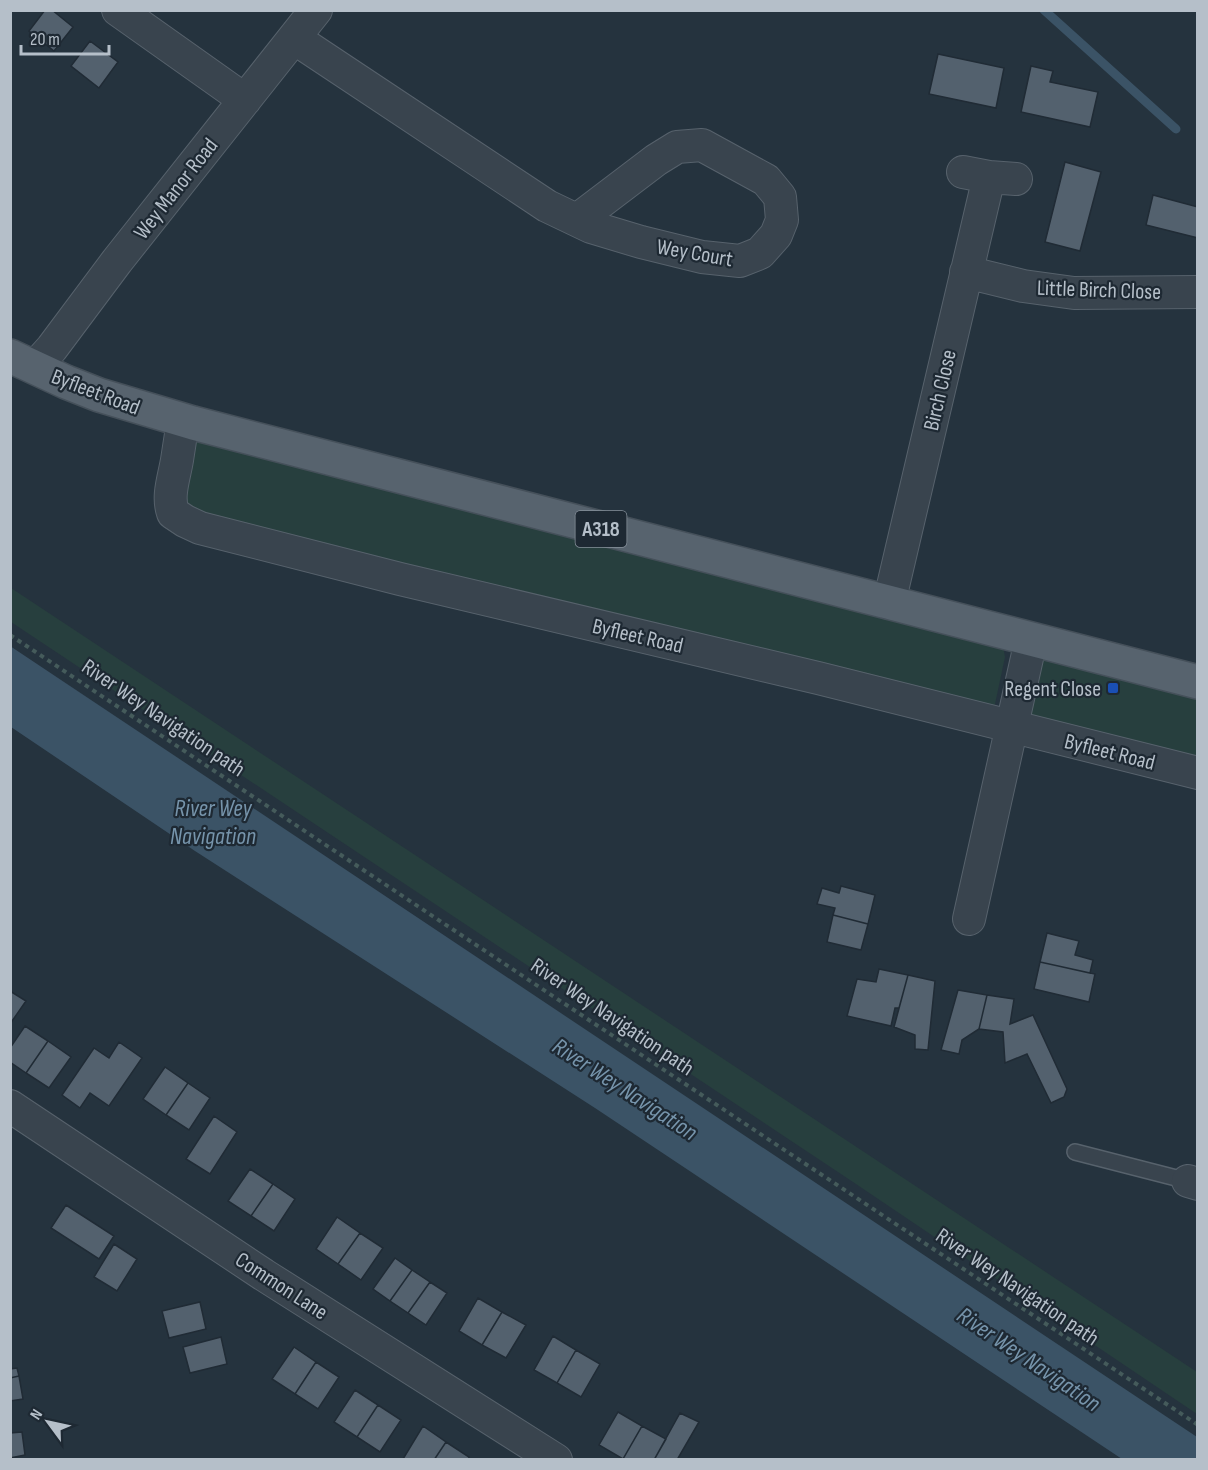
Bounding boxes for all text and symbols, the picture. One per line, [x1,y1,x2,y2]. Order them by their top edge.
scale bar [21,18,110,56]
text: 20 m [30,29,60,50]
street label: Wey Manor Road [128,133,224,245]
street label: Wey Court [655,234,735,273]
street label: Little Birch Close [1036,275,1162,306]
street label: Birch Close [918,347,963,433]
street label: Byfleet Road [47,363,143,422]
road number: A318 [576,511,626,547]
street label: Byfleet Road [590,613,686,660]
street label: River Wey Navigation path [76,654,250,783]
place label: Regent Close [1004,676,1101,703]
marker: Regent Close [1106,681,1120,695]
street label: Byfleet Road [1062,728,1158,777]
water label: River Wey Navigation [170,794,256,851]
street label: River Wey Navigation path [525,953,699,1082]
water label: River Wey Navigation [547,1032,703,1147]
street label: River Wey Navigation path [930,1223,1104,1352]
street label: Common Lane [230,1246,332,1326]
water label: River Wey Navigation [951,1301,1106,1418]
north arrow [18,1392,78,1452]
text: N [26,1406,47,1423]

